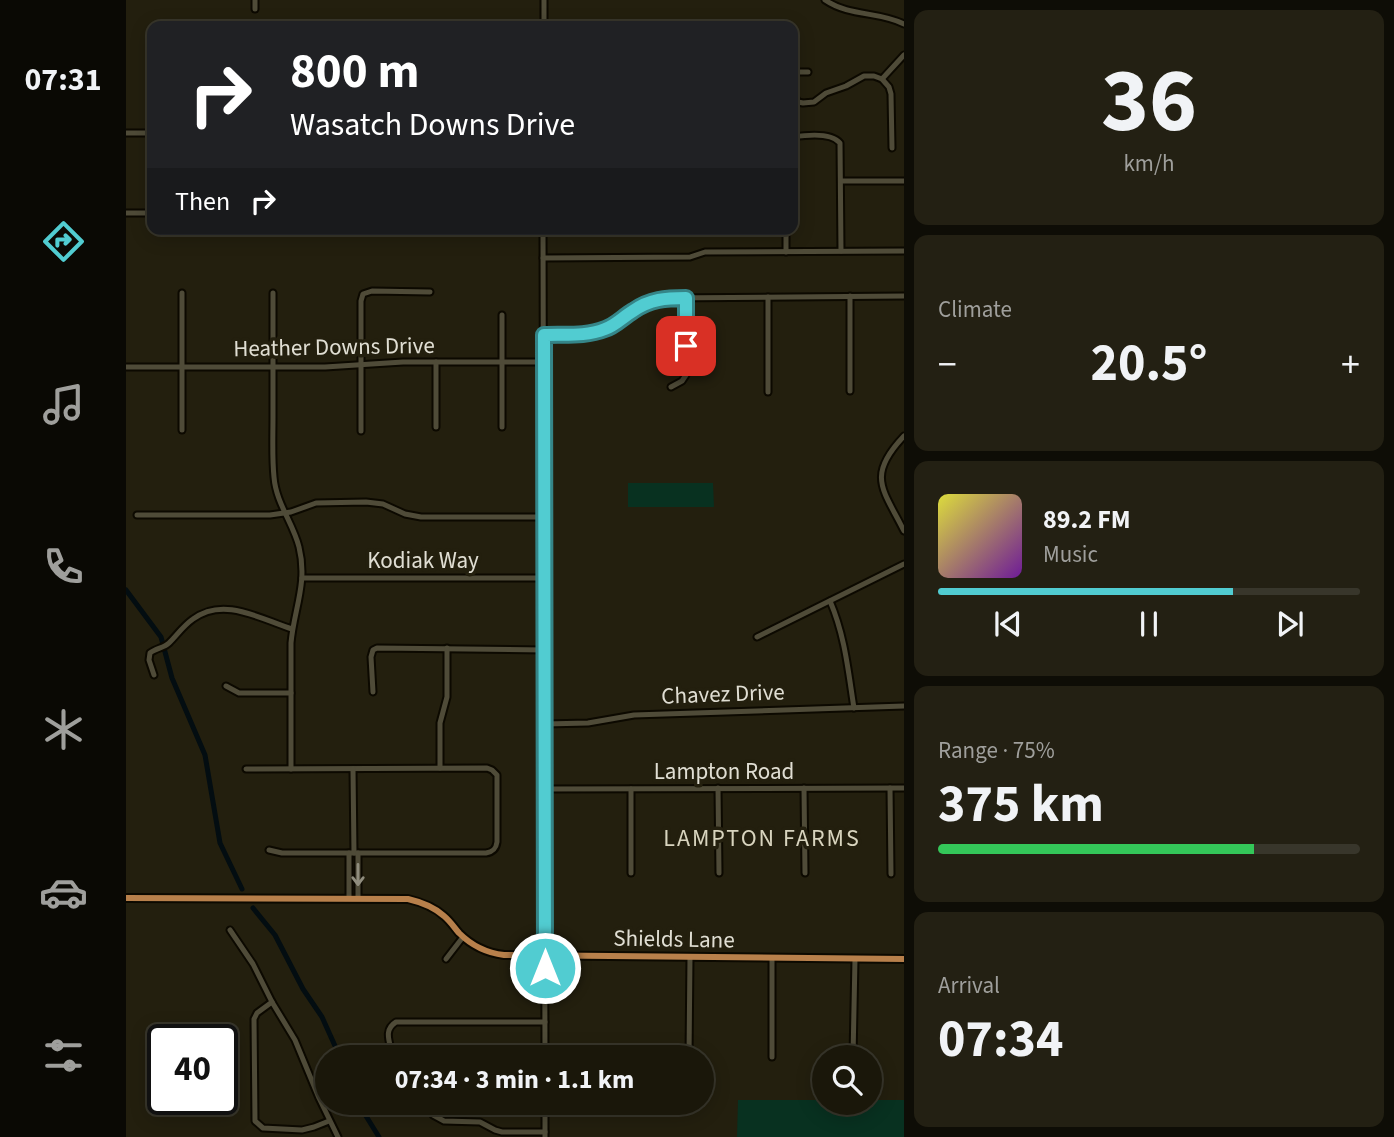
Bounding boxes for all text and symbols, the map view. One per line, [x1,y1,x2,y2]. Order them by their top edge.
text: 800 m [290,37,419,107]
text: 36 [1101,37,1197,166]
icon: right [175,49,266,140]
text: 07:31 [24,57,102,103]
text: Wasatch Downs Drive [290,102,575,148]
text: km/h [1123,147,1175,180]
icon: right [244,182,282,220]
text: Then [175,183,230,220]
icon: directions [39,217,88,266]
text: Climate [938,293,1012,326]
pin [656,316,716,376]
icon: arrive [667,327,705,365]
text: 20.5° [1091,327,1207,401]
street label: Heather Downs Drive [233,329,435,365]
text: − [938,338,957,392]
text: + [1341,338,1360,392]
icon: music [39,380,88,429]
text: 89.2 FM [1043,501,1131,538]
text: Music [1043,538,1098,571]
icon: phone [39,542,88,591]
street label: Kodiak Way [367,544,479,577]
icon: previous [989,605,1027,643]
icon: pause [1130,605,1168,643]
icon: next [1271,605,1309,643]
street label: Chavez Drive [661,675,785,713]
icon: climate [39,705,88,754]
text: Range · 75% [938,734,1055,767]
street label: Lampton Road [654,755,794,788]
text: 375 km [938,768,1104,842]
district label: LAMPTON FARMS [663,821,861,856]
one-way arrow [351,864,365,887]
icon: car [39,868,88,917]
street label: Shields Lane [613,921,735,957]
position arrow [508,931,582,1005]
text: Arrival [938,969,1000,1002]
text: 07:34 [938,1003,1063,1077]
speed limit sign: 40 [147,1024,238,1115]
icon: filters [39,1031,88,1080]
map controls [812,1045,882,1115]
button: search [812,1045,882,1115]
text: 07:34 · 3 min · 1.1 km [395,1061,634,1098]

